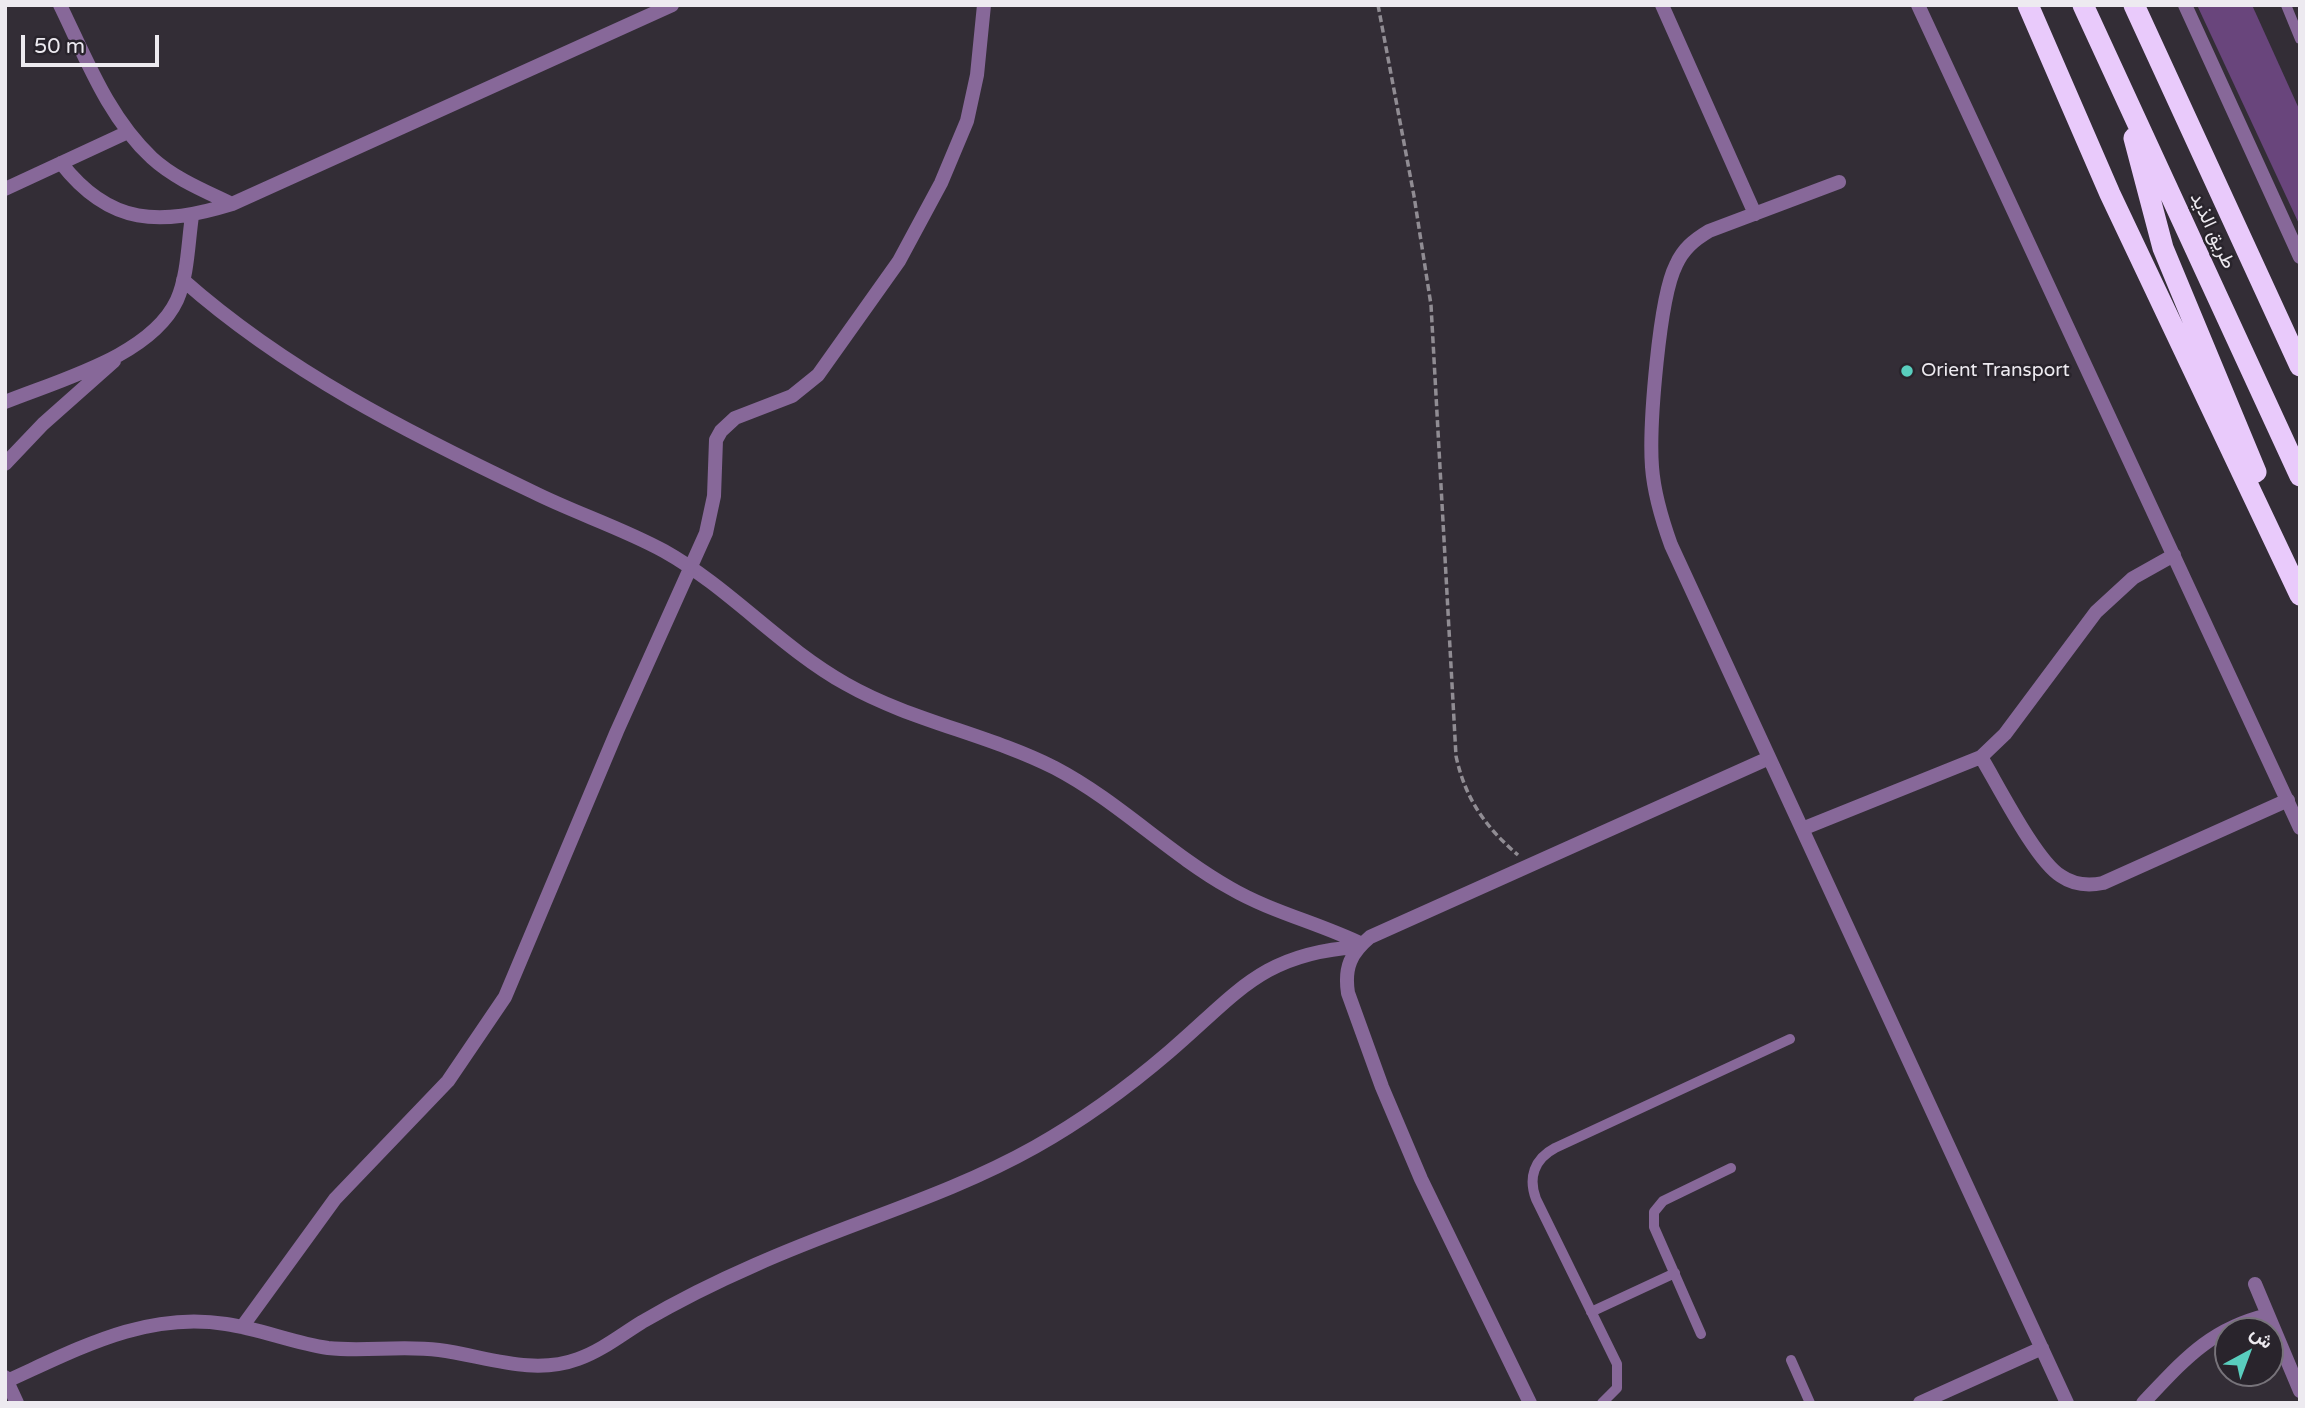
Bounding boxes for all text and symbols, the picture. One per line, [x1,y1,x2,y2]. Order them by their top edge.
scale bar [24,21,163,65]
text: 50 m [34,34,85,59]
street label: طريق الذيد [2185,189,2239,273]
place label: Orient Transport [1921,360,2070,382]
marker: Orient Transport [1899,363,1915,379]
north arrow [2214,1317,2284,1387]
text: ش [2246,1322,2277,1353]

